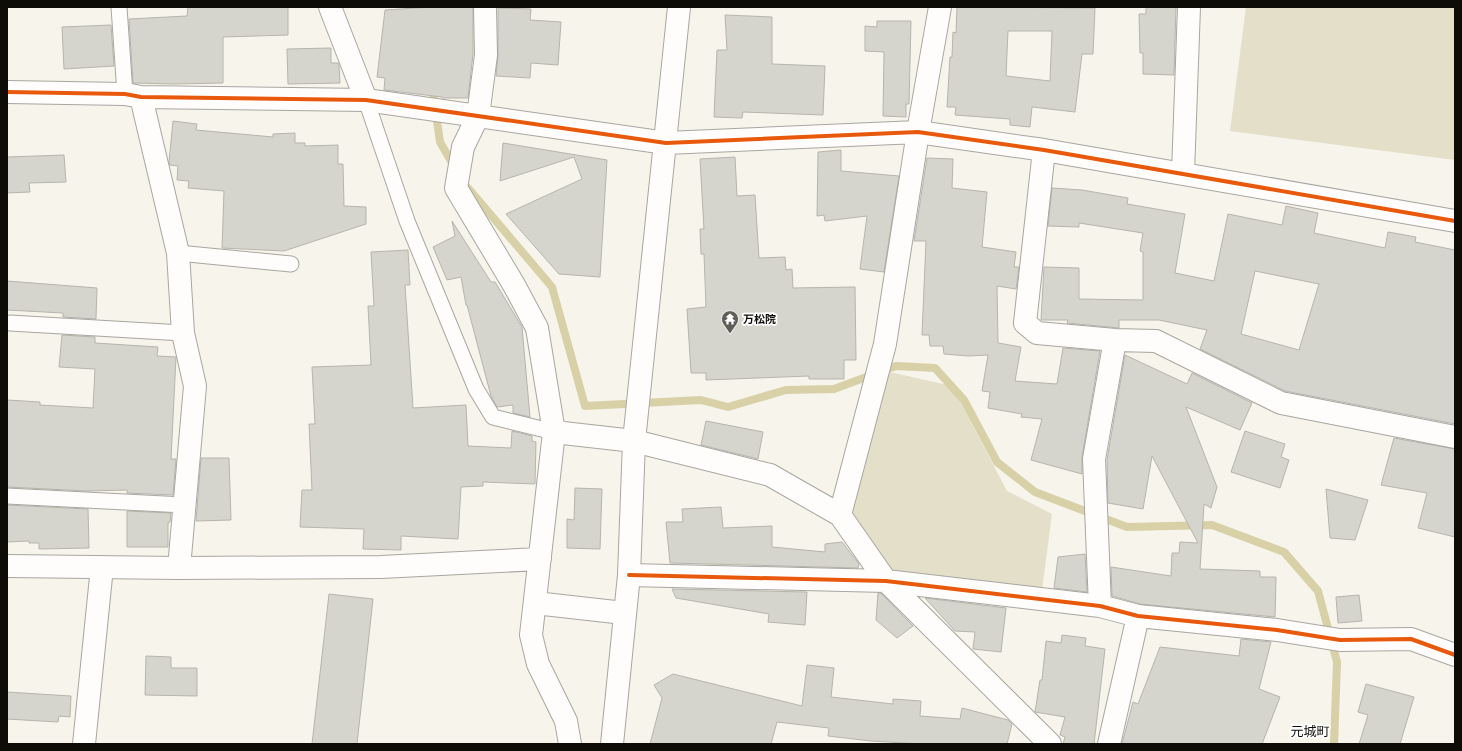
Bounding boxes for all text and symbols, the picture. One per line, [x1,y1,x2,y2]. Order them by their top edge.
temple icon: 万松院 [720,309,740,334]
place label: 万松院 [743,312,776,326]
district label: 元城町 [1290,723,1330,739]

